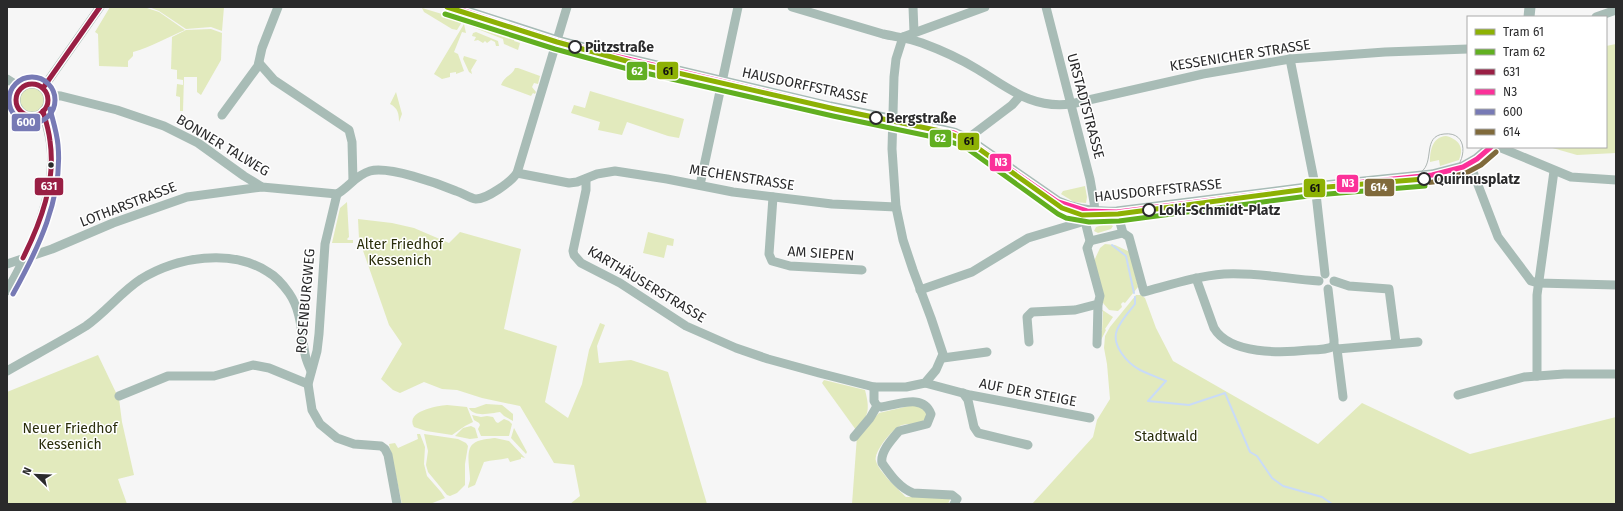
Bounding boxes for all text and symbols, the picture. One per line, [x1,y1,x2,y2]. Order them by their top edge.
legend [1467,16,1607,148]
text: Tram 61 [1503,25,1544,39]
street label: KESSENICHER STRASSE [1168,36,1312,75]
place label: Pützstraße [585,39,654,56]
marker: Pützstraße [568,40,582,54]
text: Tram 62 [1503,45,1545,59]
street label: URSTADTSTRASSE [1063,51,1108,161]
line badge: 62 [626,61,648,81]
line badge: 61 [656,61,679,80]
street label: HAUSDORFFSTRASSE [740,64,870,107]
text: 62 [631,65,643,78]
text: 61 [663,65,673,78]
text: 631 [1503,65,1520,79]
text: N3 [1503,85,1517,99]
text: 600 [1503,105,1523,119]
place label: Bergstraße [886,110,957,127]
street label: BONNER TALWEG [173,111,272,180]
marker: Bergstraße [869,111,883,125]
line badge: 600 [11,113,41,132]
text: 600 [16,116,36,129]
text: 614 [1503,125,1521,139]
line badge: 62 [929,129,952,148]
text: 62 [934,132,946,145]
line badge: 61 [957,132,980,151]
text: 61 [964,135,974,148]
line badge: N3 [989,153,1012,172]
text: N3 [994,156,1008,169]
unlabelled marker [46,160,56,170]
street label: MECHENSTRASSE [688,161,796,194]
place label: Quirinusplatz [1434,171,1521,188]
marker: Quirinusplatz [1417,172,1431,186]
line badge: N3 [1336,174,1359,193]
street label: HAUSDORFFSTRASSE [1093,175,1223,206]
line badge: 631 [34,177,64,196]
text: N3 [1341,177,1355,190]
street label: LOTHARSTRASSE [77,178,179,231]
line badge: 61 [1303,178,1326,198]
line badge: 614 [1364,178,1395,197]
text: 631 [41,180,57,193]
text: 614 [1371,181,1387,194]
text: 61 [1310,182,1320,195]
place label: Loki-Schmidt-Platz [1159,202,1281,219]
marker: Loki-Schmidt-Platz [1142,203,1156,217]
park label: Alter Friedhof Kessenich [357,236,445,269]
street label: KARTHÄUSERSTRASSE [584,242,709,327]
street label: AM SIEPEN [787,243,855,264]
street label: ROSENBURGWEG [292,248,319,354]
street label: AUF DER STEIGE [978,375,1078,410]
park label: Neuer Friedhof Kessenich [23,420,119,453]
park label: Stadtwald [1134,428,1198,445]
north arrow [16,455,56,495]
text: N [20,465,35,477]

